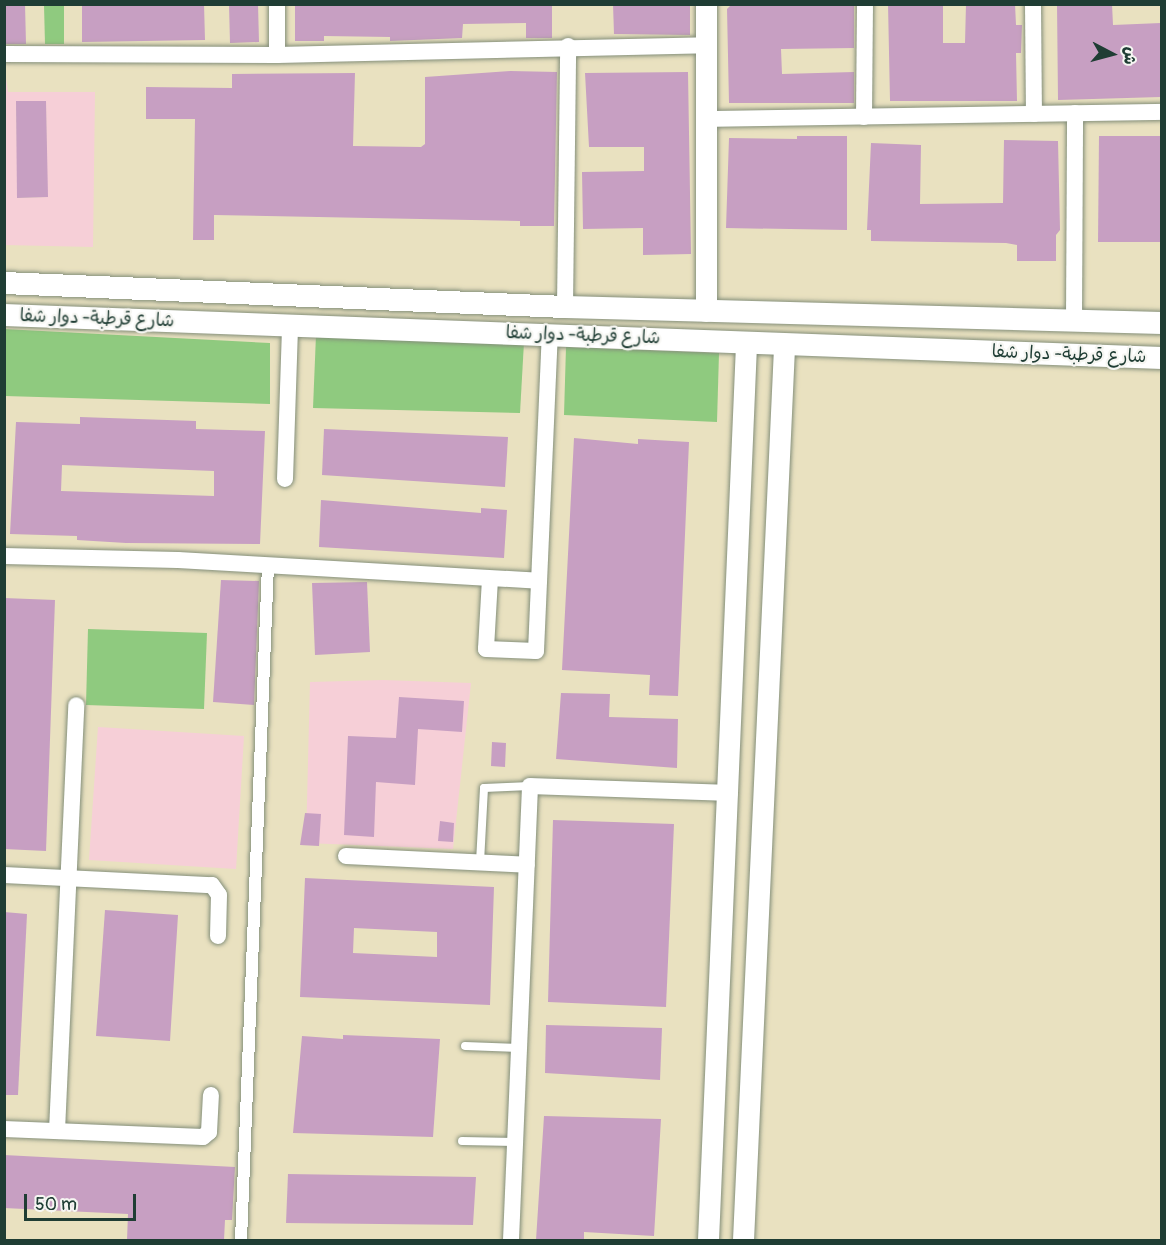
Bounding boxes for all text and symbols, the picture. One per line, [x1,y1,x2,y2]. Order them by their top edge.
north arrow [1082,24,1142,84]
text: ش [1119,46,1141,66]
street label: شارع قرطبة- دوار شفا [19,306,175,332]
street label: شارع قرطبة- دوار شفا [505,323,661,349]
street label: شارع قرطبة- دوار شفا [991,342,1147,368]
scale bar [27,1182,140,1220]
text: 50 m [35,1193,77,1216]

